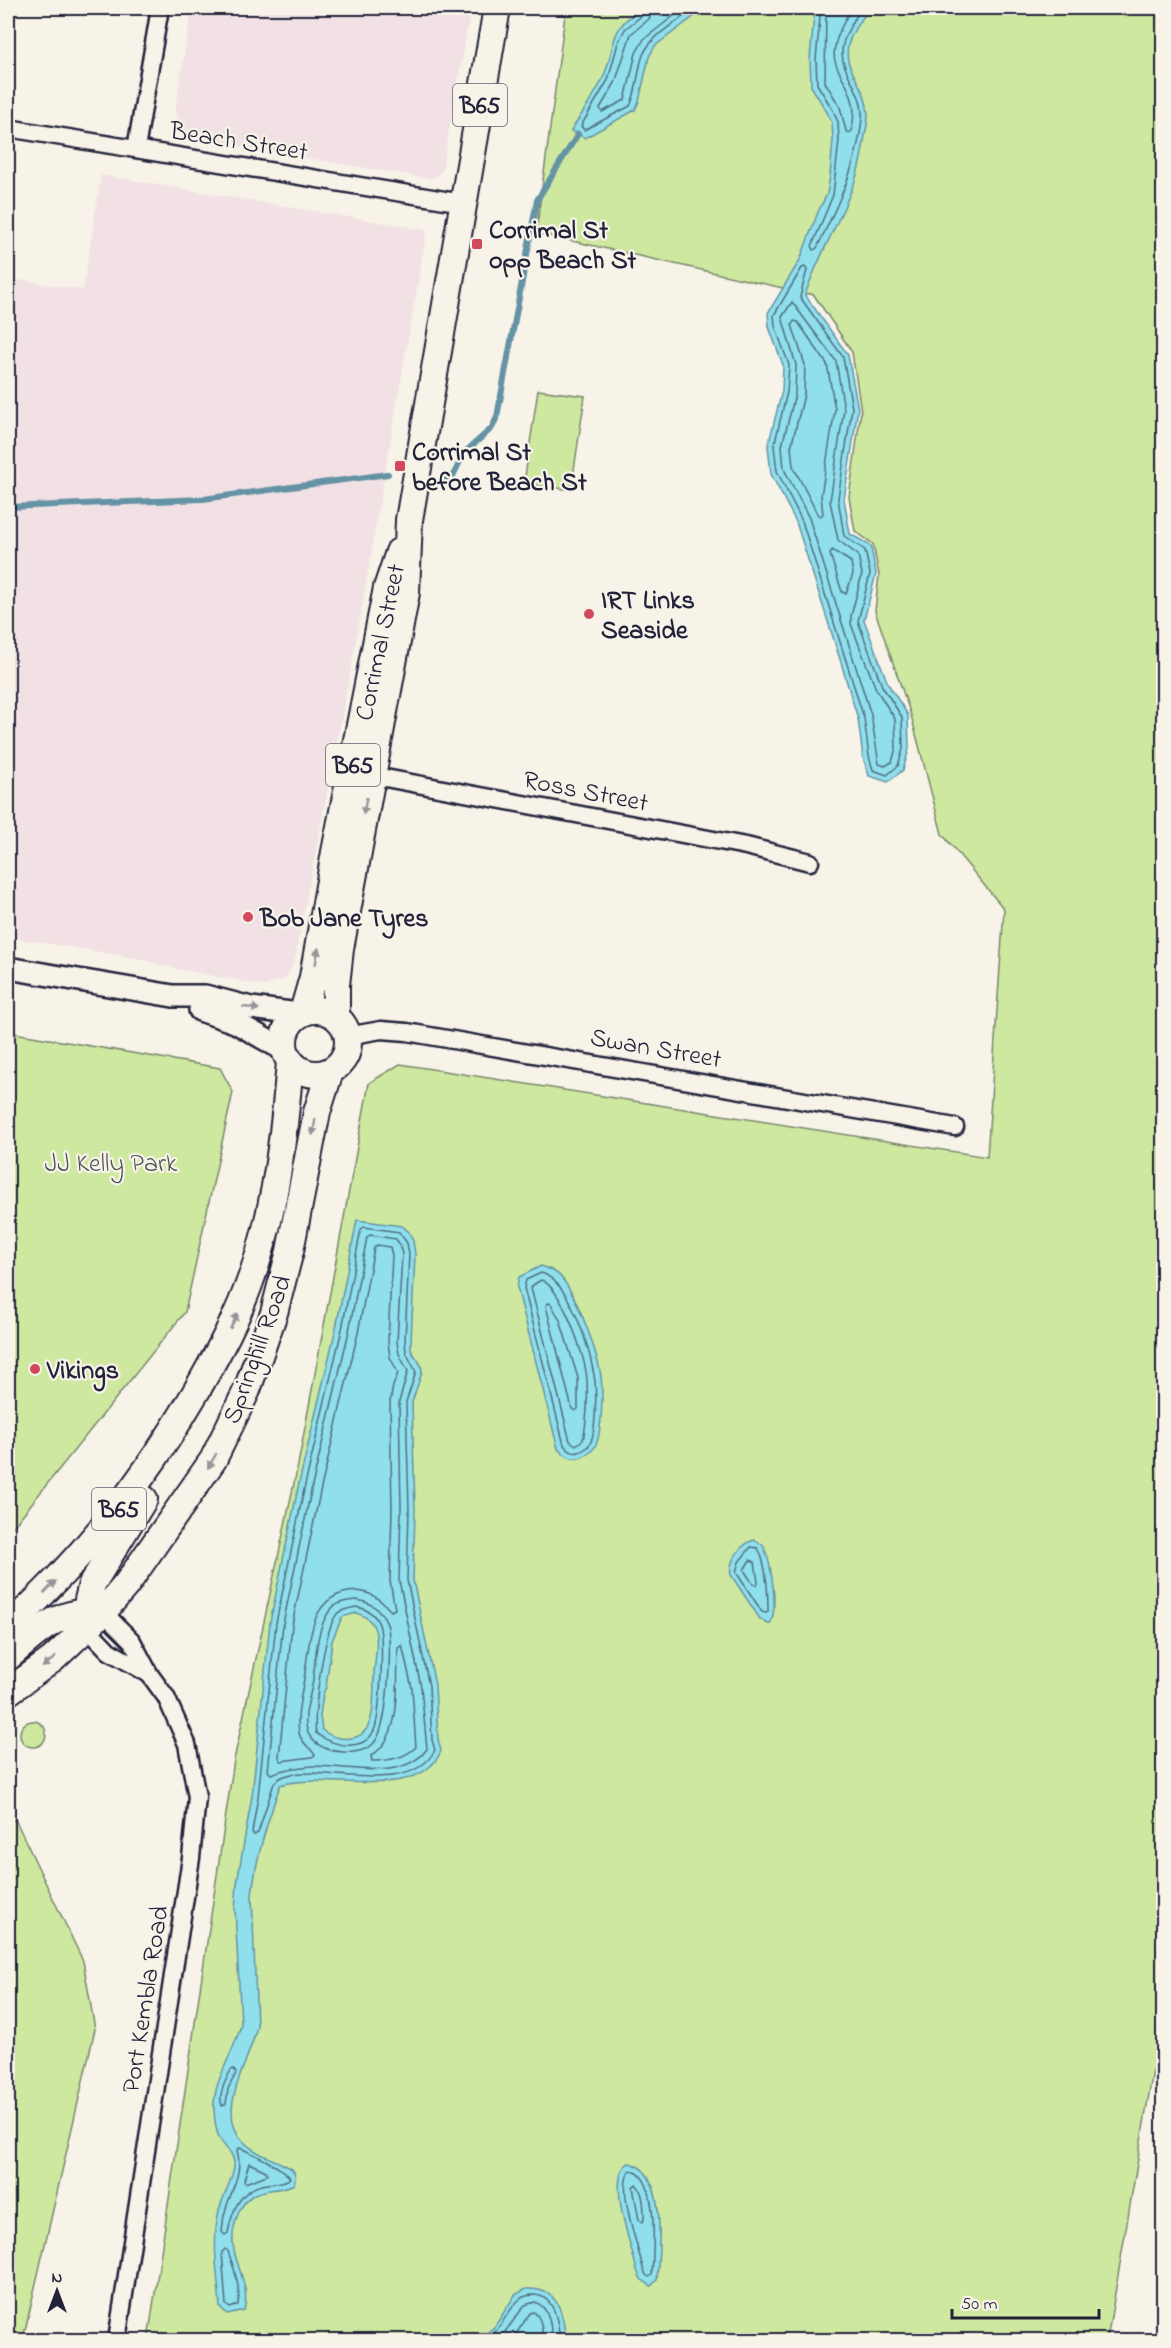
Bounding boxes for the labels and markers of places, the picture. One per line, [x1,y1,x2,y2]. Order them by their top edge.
place label: Corrimal St opp Beach St [489,213,637,281]
marker: Corrimal St opp Beach St [470,237,484,251]
place label: Corrimal St before Beach St [412,435,587,503]
marker: Corrimal St before Beach St [393,459,407,473]
place label: IRT Links Seaside [601,583,695,651]
marker: IRT Links Seaside [582,607,596,621]
place label: Bob Jane Tyres [259,901,428,939]
marker: Bob Jane Tyres [241,910,255,924]
place label: Vikings [46,1353,119,1392]
marker: Vikings [28,1362,42,1376]

